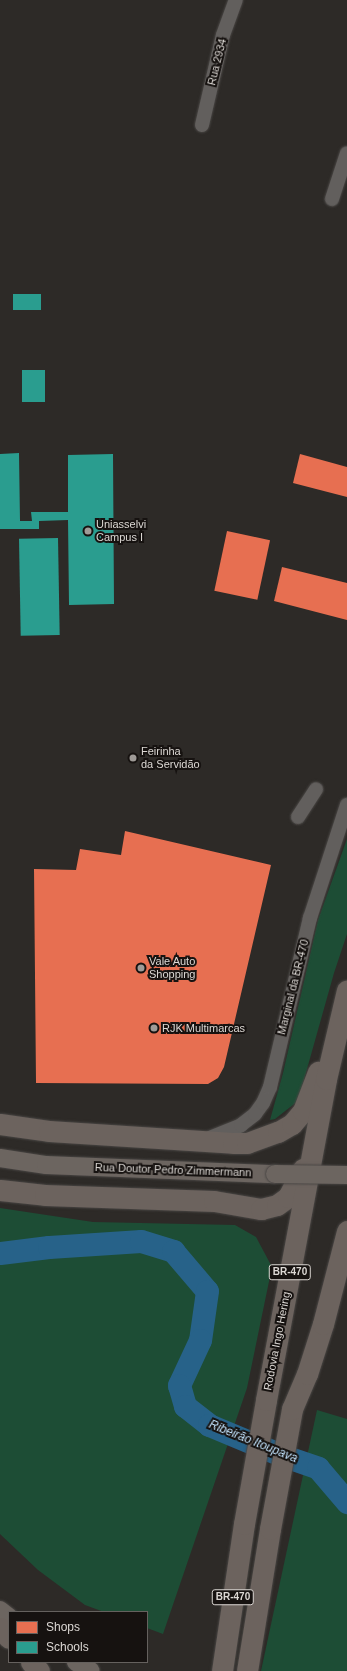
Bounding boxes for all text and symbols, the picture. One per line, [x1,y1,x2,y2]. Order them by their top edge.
street label: Rua 2934 [205,37,229,87]
place label: Uniasselvi Campus I [96,518,146,544]
marker: Uniasselvi Campus I [83,526,93,536]
place label: Feirinha da Servidão [141,745,200,771]
marker: Feirinha da Servidão [128,753,138,763]
street label: Marginal da BR-470 [275,938,311,1036]
place label: Vale Auto Shopping [149,955,196,981]
marker: Vale Auto Shopping [136,963,146,973]
place label: RJK Multimarcas [162,1021,245,1035]
marker: RJK Multimarcas [149,1023,159,1033]
street label: Rua Doutor Pedro Zimmermann [95,1161,251,1179]
road number: BR-470 [268,1264,312,1280]
street label: Rodovia Ingo Hering [261,1291,293,1391]
water label: Ribeirão Itoupava [207,1418,299,1466]
road number: BR-470 [211,1589,255,1605]
legend [8,1611,148,1663]
text: Shops [46,1620,80,1634]
text: Schools [46,1640,89,1654]

